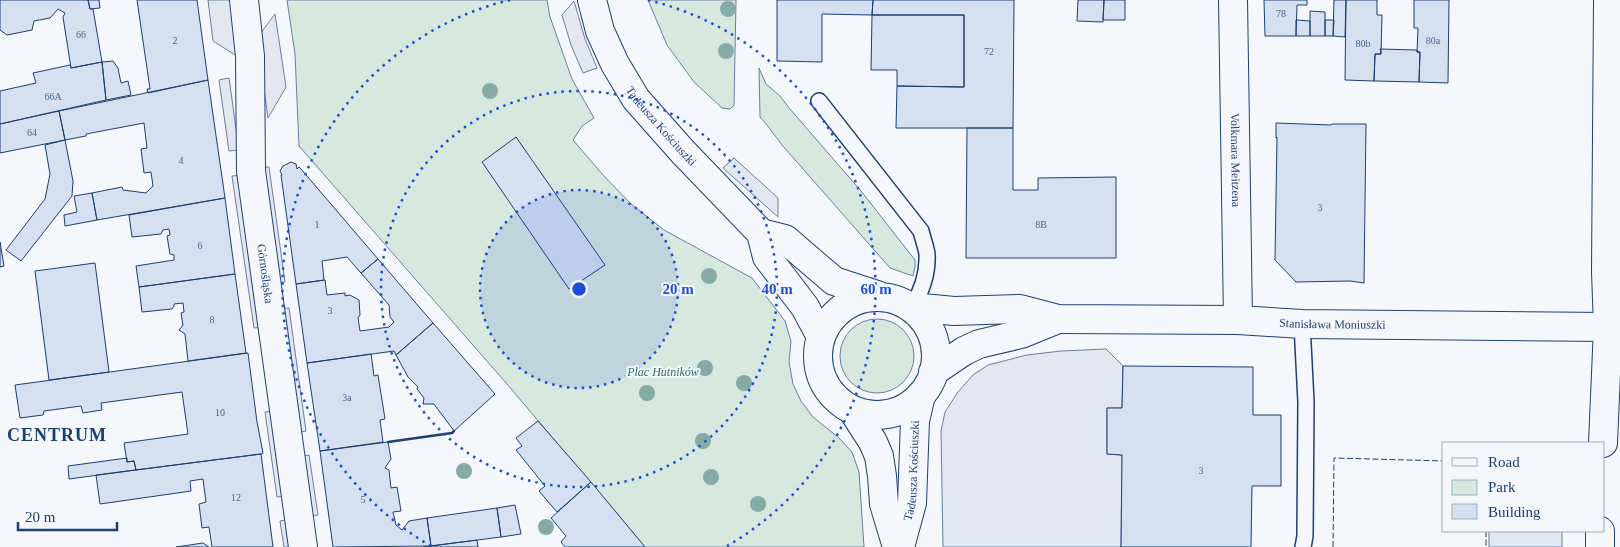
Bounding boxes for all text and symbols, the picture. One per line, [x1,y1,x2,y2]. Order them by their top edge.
house number: 78 [1276,8,1286,19]
house number: 66 [76,29,86,40]
house number: 2 [173,35,178,46]
house number: 80a [1426,35,1441,46]
house number: 80b [1356,38,1371,49]
house number: 72 [984,46,994,57]
street label: Tadeusza Kościuszki [623,84,700,169]
house number: 66A [44,91,62,102]
street label: Volkmara Meitzena [1228,113,1243,208]
house number: 64 [27,127,37,138]
house number: 4 [179,155,184,166]
house number: 3 [1318,202,1323,213]
house number: 1 [315,219,320,230]
house number: 8B [1035,219,1047,230]
house number: 6 [198,240,203,251]
street label: Górnośląska [254,243,276,305]
centre of rings [570,280,588,298]
text: 20 m [662,281,694,297]
text: 40 m [761,281,793,297]
text: 60 m [860,281,892,297]
house number: 3 [328,305,333,316]
house number: 8 [210,314,215,325]
street label: Stanisława Moniuszki [1279,316,1386,332]
park label: Plac Hutników [626,365,699,379]
house number: 3a [342,392,352,403]
house number: 10 [215,407,225,418]
street label: Tadeusza Kościuszki [901,419,922,522]
district label: CENTRUM [7,425,107,445]
legend [1442,442,1605,532]
text: Road [1488,454,1520,470]
house number: 3 [1199,465,1204,476]
text: Park [1488,479,1516,495]
house number: 12 [231,492,241,503]
house number: 5 [361,494,366,505]
scale bar [18,500,116,532]
text: Building [1488,504,1541,520]
text: 20 m [25,509,56,525]

